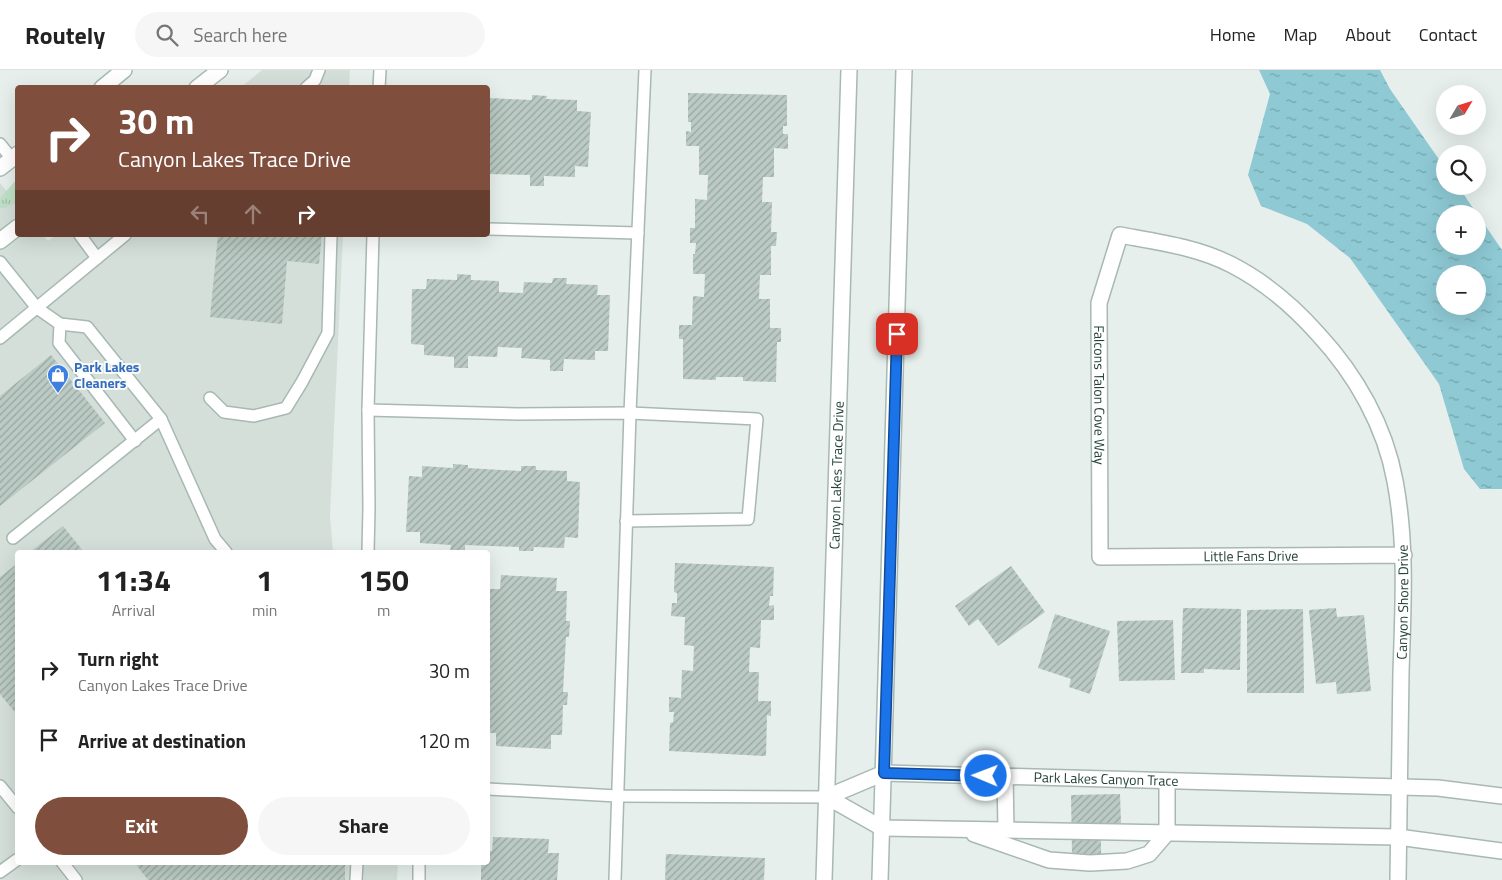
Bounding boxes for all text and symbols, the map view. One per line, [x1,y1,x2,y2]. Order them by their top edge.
search box [135,12,485,57]
text: Routely [25,17,105,53]
text: Search here [193,20,287,49]
icon: search [153,21,181,49]
text: Home [1210,21,1256,48]
text: Map [1284,21,1317,48]
text: About [1345,21,1391,48]
text: Contact [1419,21,1477,48]
north arrow [1436,85,1486,135]
map controls [1436,85,1486,315]
text: 30 m [118,94,194,148]
icon: right [35,105,100,170]
text: Canyon Lakes Trace Drive [118,142,351,176]
button: search [1436,145,1486,195]
icon: left [186,200,214,228]
icon: ahead [239,200,267,228]
icon: right [292,200,320,228]
button: + [1436,205,1486,255]
button: − [1436,265,1486,315]
pin [876,313,918,355]
icon: arrive [883,320,911,348]
street label: Falcons Talon Cove Way [1089,325,1111,465]
place label: Park Lakes Cleaners [74,356,140,393]
shop icon: Park Lakes Cleaners [46,363,70,394]
street label: Canyon Lakes Trace Drive [823,401,849,550]
street label: Canyon Shore Drive [1390,544,1413,660]
street label: Little Fans Drive [1203,545,1298,566]
text: 11:34 [96,557,171,603]
text: 1 [256,557,273,603]
text: 150 [359,557,409,603]
text: Arrival [112,598,155,622]
text: min [252,598,277,622]
text: m [377,598,390,622]
text: Turn right [78,644,159,673]
icon: right [35,656,63,684]
text: 30 m [429,656,470,685]
text: Canyon Lakes Trace Drive [78,673,248,697]
icon: arrive [35,726,63,754]
text: Arrive at destination [78,726,246,755]
text: 120 m [418,726,470,755]
position arrow [959,749,1011,801]
street label: Park Lakes Canyon Trace [1033,766,1179,791]
button: Exit [35,797,248,855]
button: Share [258,797,470,855]

